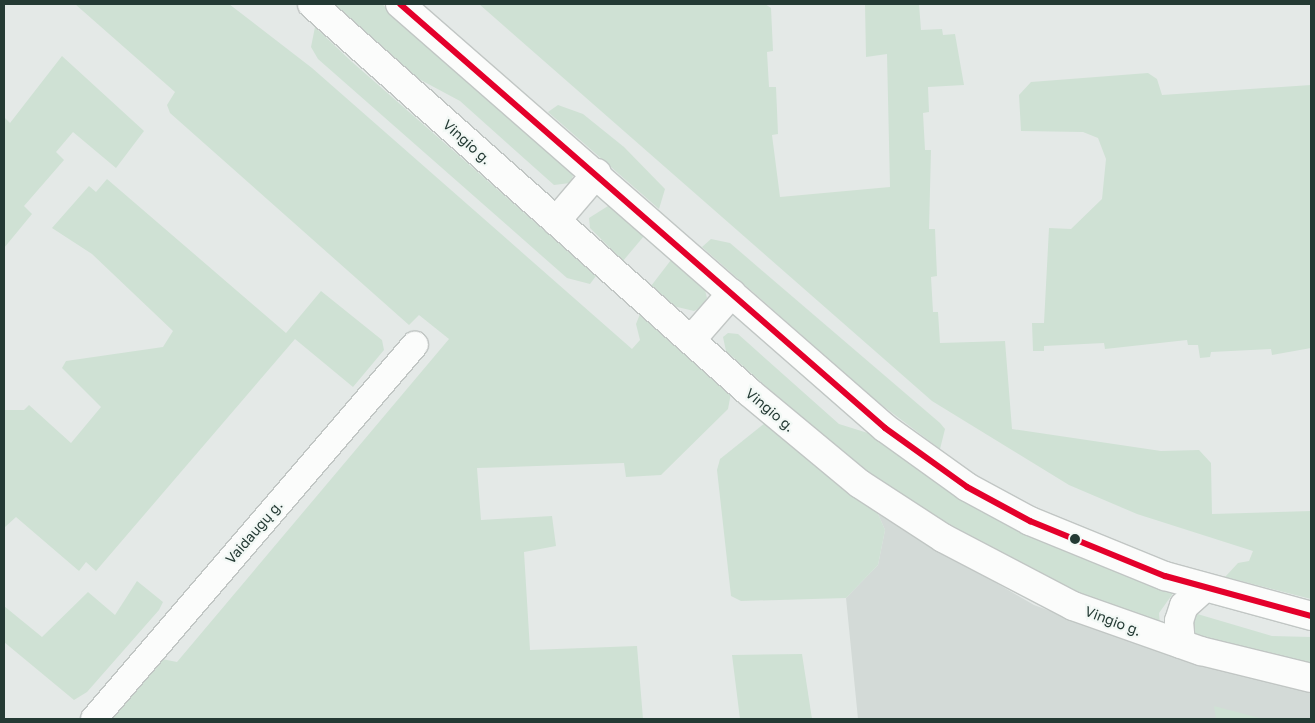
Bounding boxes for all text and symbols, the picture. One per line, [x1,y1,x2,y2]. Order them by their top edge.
street label: Vingio g. [440,116,494,168]
street label: Vingio g. [742,385,798,435]
street label: Vaidaugų g. [222,497,286,567]
unlabelled marker [1070,534,1080,544]
street label: Vingio g. [1083,603,1143,639]

